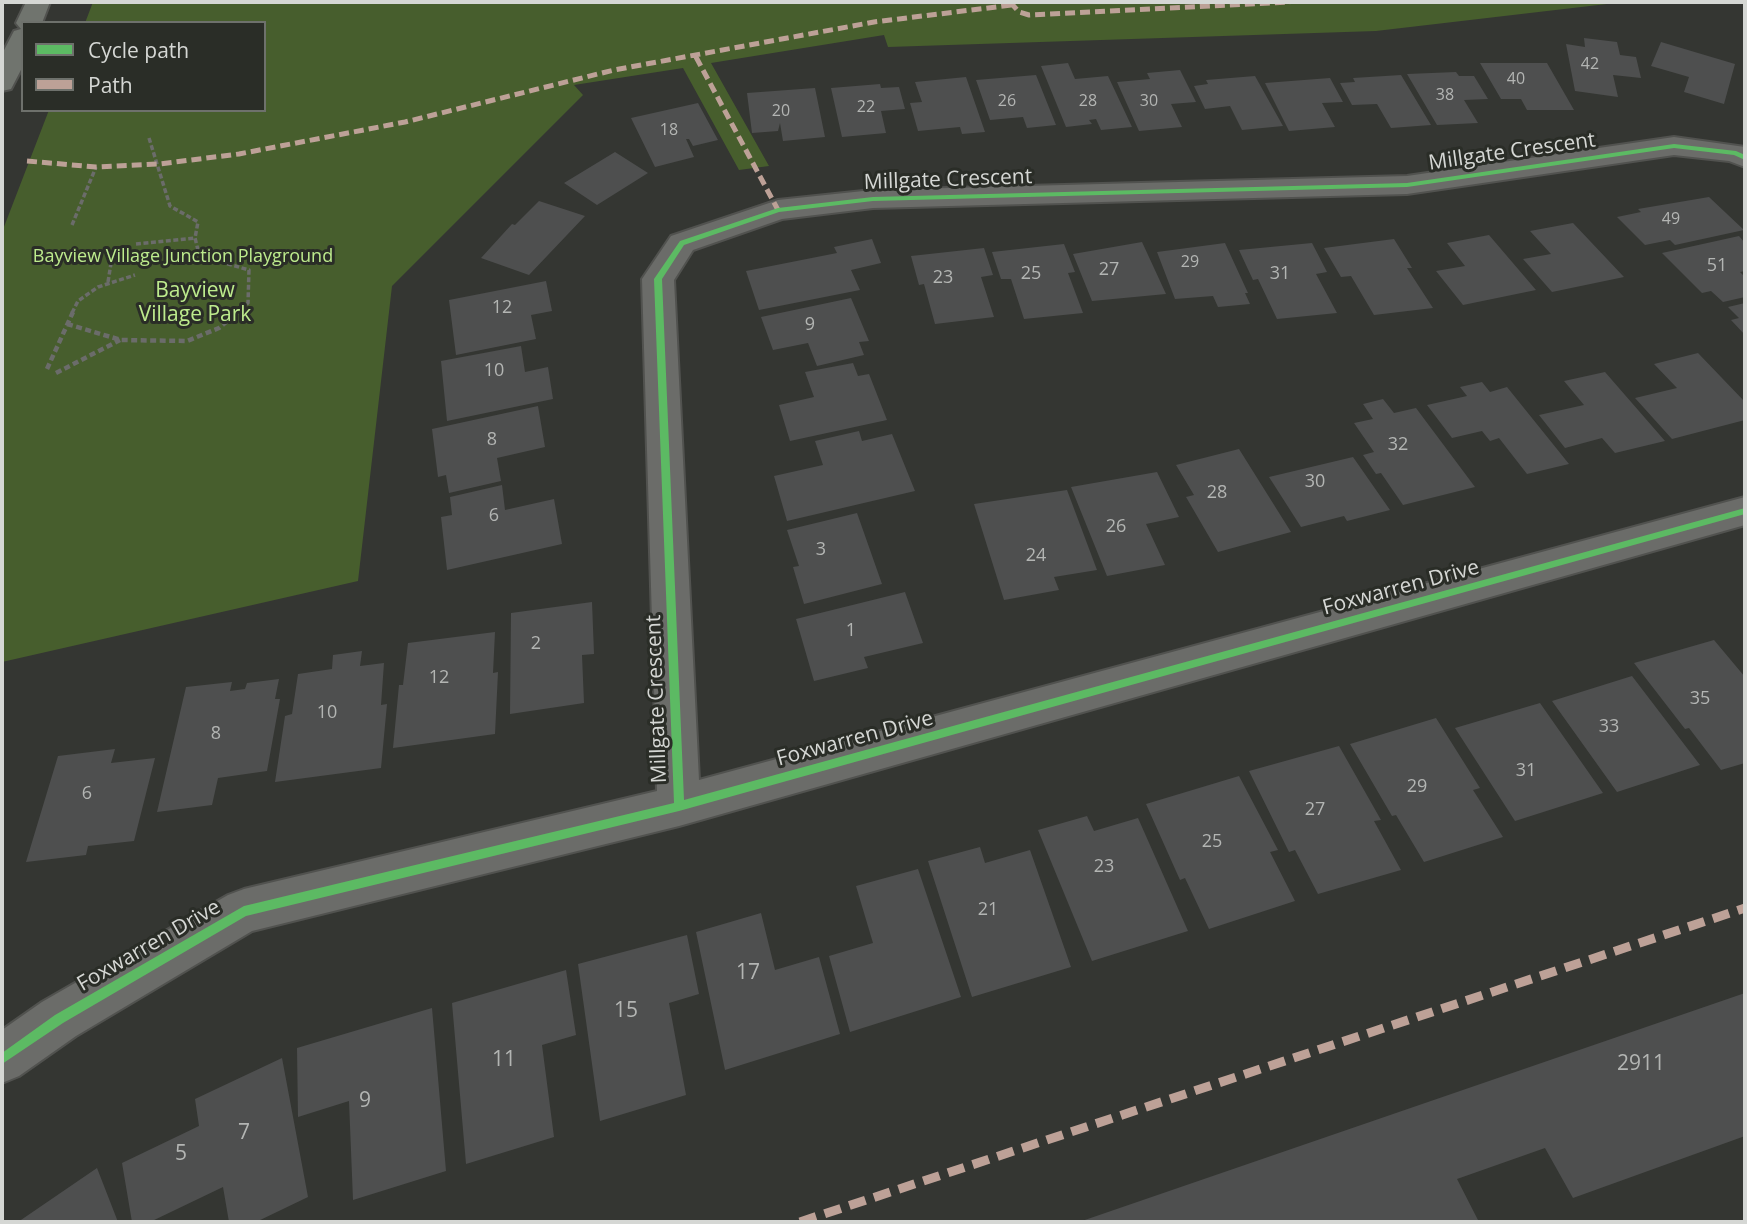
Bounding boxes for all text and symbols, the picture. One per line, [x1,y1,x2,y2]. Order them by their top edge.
legend [21,21,266,112]
text: Cycle path [88,36,189,64]
house number: 42 [1581,54,1599,74]
house number: 40 [1507,69,1525,89]
text: Path [88,71,133,99]
house number: 38 [1436,85,1454,105]
house number: 26 [998,91,1016,111]
house number: 28 [1079,91,1097,111]
house number: 30 [1140,91,1158,111]
house number: 22 [857,97,875,117]
house number: 20 [772,101,790,121]
house number: 18 [660,120,678,140]
street label: Millgate Crescent [1427,128,1597,176]
street label: Millgate Crescent [863,164,1033,196]
house number: 49 [1662,209,1680,229]
park label: Bayview Village Junction Playground [33,246,333,268]
house number: 29 [1181,252,1199,272]
house number: 51 [1707,255,1727,277]
house number: 27 [1099,259,1119,281]
house number: 25 [1021,263,1041,285]
house number: 31 [1270,263,1290,285]
house number: 23 [933,267,953,289]
park label: Bayview Village Park [139,278,251,328]
house number: 12 [492,297,512,319]
house number: 9 [805,314,815,336]
house number: 10 [484,360,504,382]
house number: 8 [487,429,497,451]
house number: 32 [1388,434,1408,456]
house number: 30 [1305,471,1325,493]
house number: 28 [1207,482,1227,504]
house number: 6 [489,505,499,527]
house number: 26 [1106,516,1126,538]
house number: 3 [816,539,826,561]
house number: 24 [1026,545,1046,567]
street label: Foxwarren Drive [1320,555,1482,621]
street label: Millgate Crescent [641,614,673,784]
house number: 1 [846,620,856,642]
house number: 2 [531,633,541,655]
house number: 12 [429,667,449,689]
house number: 35 [1690,688,1710,710]
house number: 10 [317,702,337,724]
street label: Foxwarren Drive [774,706,936,772]
house number: 33 [1599,716,1619,738]
house number: 8 [211,723,221,745]
house number: 31 [1516,760,1536,782]
house number: 29 [1407,776,1427,798]
house number: 6 [82,783,92,805]
house number: 27 [1305,799,1325,821]
house number: 25 [1202,831,1222,853]
house number: 23 [1094,856,1114,878]
street label: Foxwarren Drive [73,895,225,997]
house number: 21 [978,899,998,921]
house number: 17 [736,960,760,986]
house number: 15 [614,998,638,1024]
house number: 11 [492,1047,516,1073]
house number: 2911 [1617,1051,1665,1077]
house number: 9 [359,1088,371,1114]
house number: 7 [238,1120,250,1146]
house number: 5 [175,1141,187,1167]

